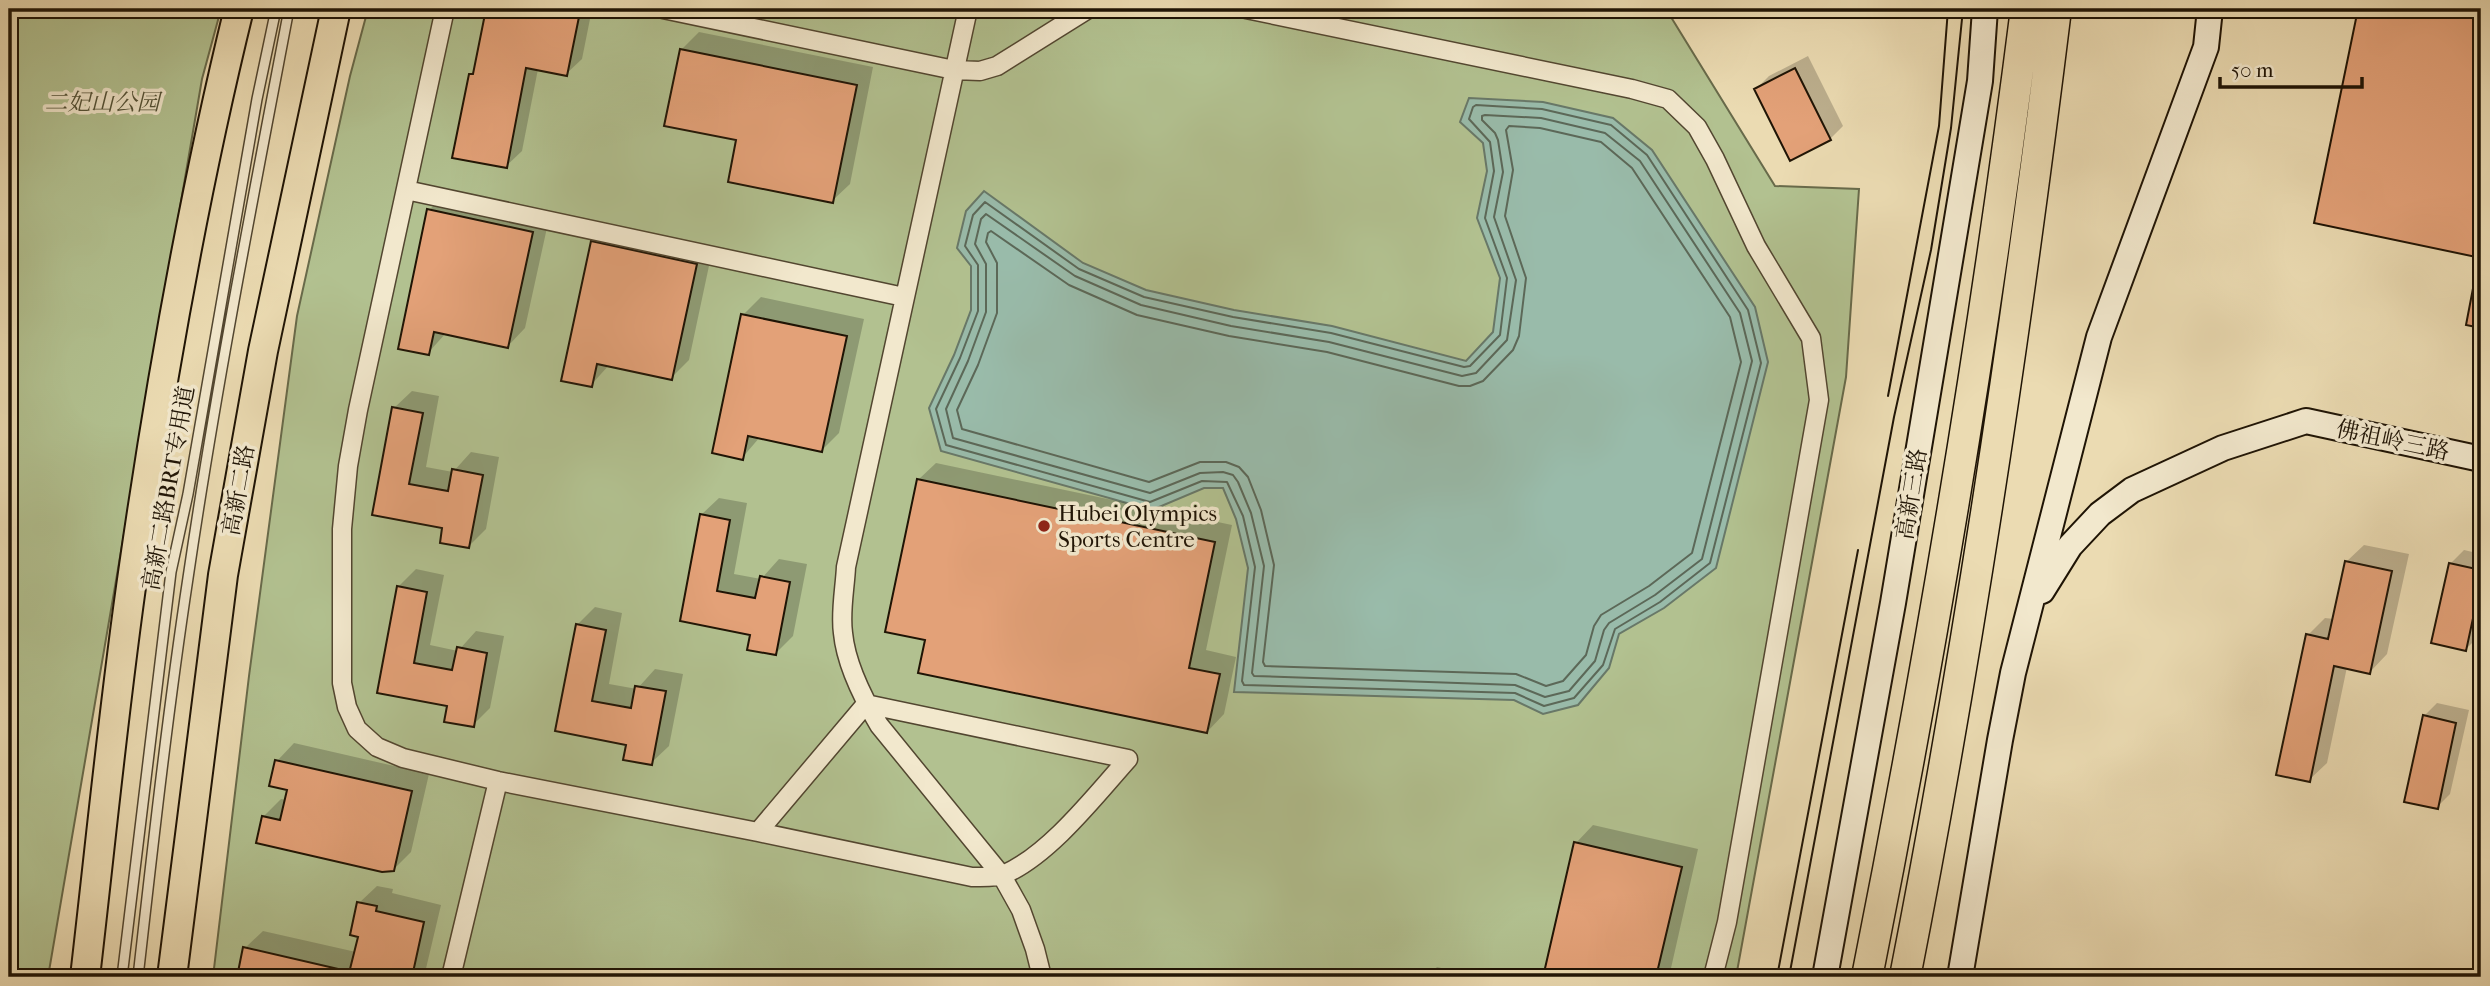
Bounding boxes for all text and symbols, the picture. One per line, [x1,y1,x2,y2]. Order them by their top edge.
scale bar [2220,46,2362,90]
text: 50 m [2231,58,2274,82]
park label: 二妃山公园 [45,89,164,116]
street label: 高新二路BRT专用道 [137,384,200,592]
street label: 佛祖岭三路 [2334,415,2452,466]
street label: 高新二路 [217,442,260,538]
street label: 高新三路 [1891,447,1932,542]
place label: Hubei Olympics Sports Centre [1058,500,1217,553]
marker: Hubei Olympics Sports Centre [1036,518,1052,534]

